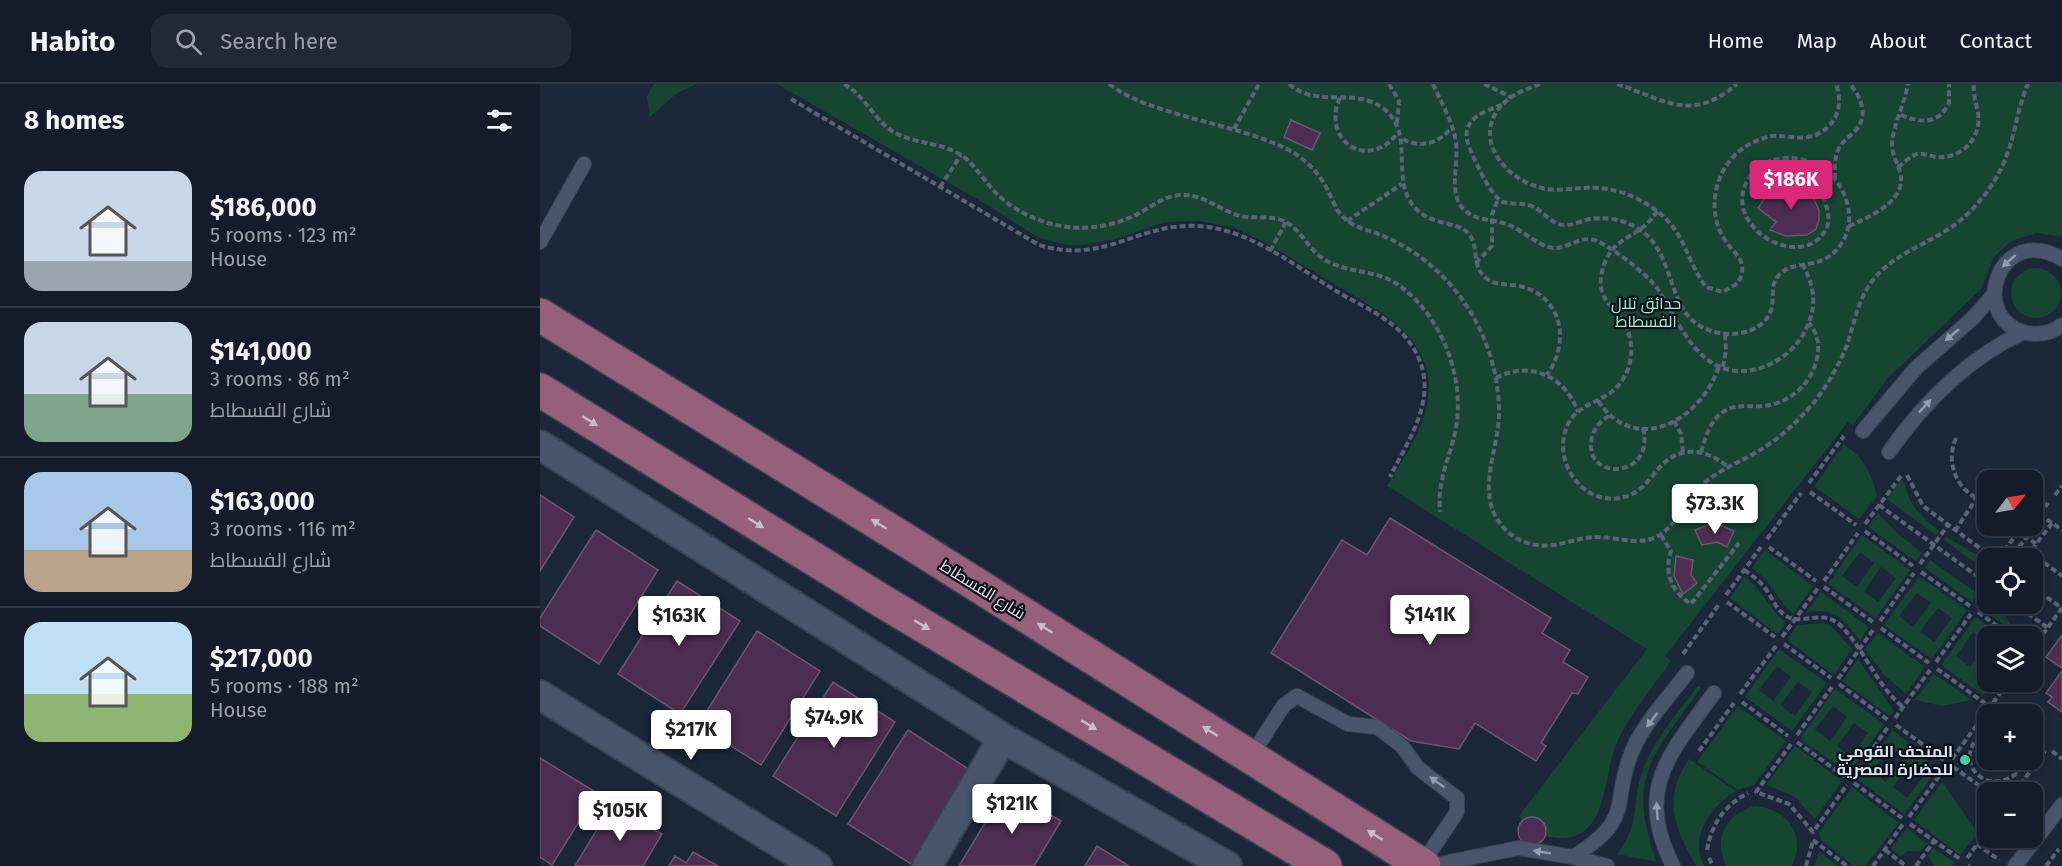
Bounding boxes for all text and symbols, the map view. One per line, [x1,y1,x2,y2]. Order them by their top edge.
search box [151,14,571,68]
text: Habito [30,25,115,58]
icon: search [172,25,205,58]
text: Search here [220,28,338,55]
text: Home [1708,28,1764,54]
text: Map [1797,28,1837,54]
text: About [1870,28,1927,54]
text: Contact [1960,28,2032,54]
icon: filters [483,104,516,137]
text: 8 homes [24,105,124,136]
pin: $186K [1749,160,1833,211]
text: $186K [1763,167,1819,191]
text: $186,000 [210,192,317,223]
icon: home [72,195,144,267]
text: 5 rooms · 123 m² [210,223,356,247]
text: House [210,247,267,271]
one-way arrow [2002,254,2017,267]
park label: حدائق تلال الفسطاط [1611,294,1681,331]
one-way arrow [1944,329,1960,342]
text: $141,000 [210,336,312,367]
icon: home [72,346,144,418]
text: 3 rooms · 86 m² [210,367,350,391]
text: شارع الفسطاط [210,398,331,422]
one-way arrow [1918,399,1931,414]
one-way arrow [582,415,598,426]
north arrow [1977,470,2043,536]
map controls [1977,470,2043,848]
pin: $73.3K [1666,484,1764,535]
text: $163,000 [210,486,315,517]
text: $73.3K [1686,491,1744,515]
icon: home [72,496,144,568]
text: 3 rooms · 116 m² [210,517,356,541]
one-way arrow [747,518,764,529]
one-way arrow [871,518,887,529]
text: شارع الفسطاط [210,548,331,572]
button: locate [1977,548,2043,614]
street label: شارع الفسطاط [936,556,1029,625]
pin: $141K [1388,595,1472,646]
pin: $163K [637,596,721,647]
text: $141K [1404,602,1456,626]
text: $163K [652,603,706,627]
one-way arrow [914,620,930,631]
one-way arrow [1036,622,1053,633]
button: layers [1977,626,2043,692]
text: $217,000 [210,643,313,674]
icon: home [72,646,144,718]
text: 5 rooms · 188 m² [210,674,359,698]
text: House [210,698,267,722]
pin: $74.9K [785,698,883,749]
button: + [1977,704,2043,770]
text: $74.9K [805,705,863,729]
pin: $217K [649,710,733,761]
one-way arrow [1646,713,1658,728]
text: $217K [665,717,717,741]
one-way arrow [1081,720,1097,731]
one-way arrow [1202,725,1218,736]
place label: المتحف القومي للحضارة المصرية [1837,742,1953,779]
marker: المتحف القومي للحضارة المصرية [1958,753,1972,767]
one-way arrow [1429,776,1445,788]
button: − [1977,782,2043,848]
pin: $121K [970,784,1054,835]
pin: $105K [578,791,662,842]
text: $121K [986,791,1038,815]
text: $105K [593,798,647,822]
one-way arrow [1652,801,1662,820]
one-way arrow [1367,829,1383,840]
one-way arrow [1533,847,1552,856]

